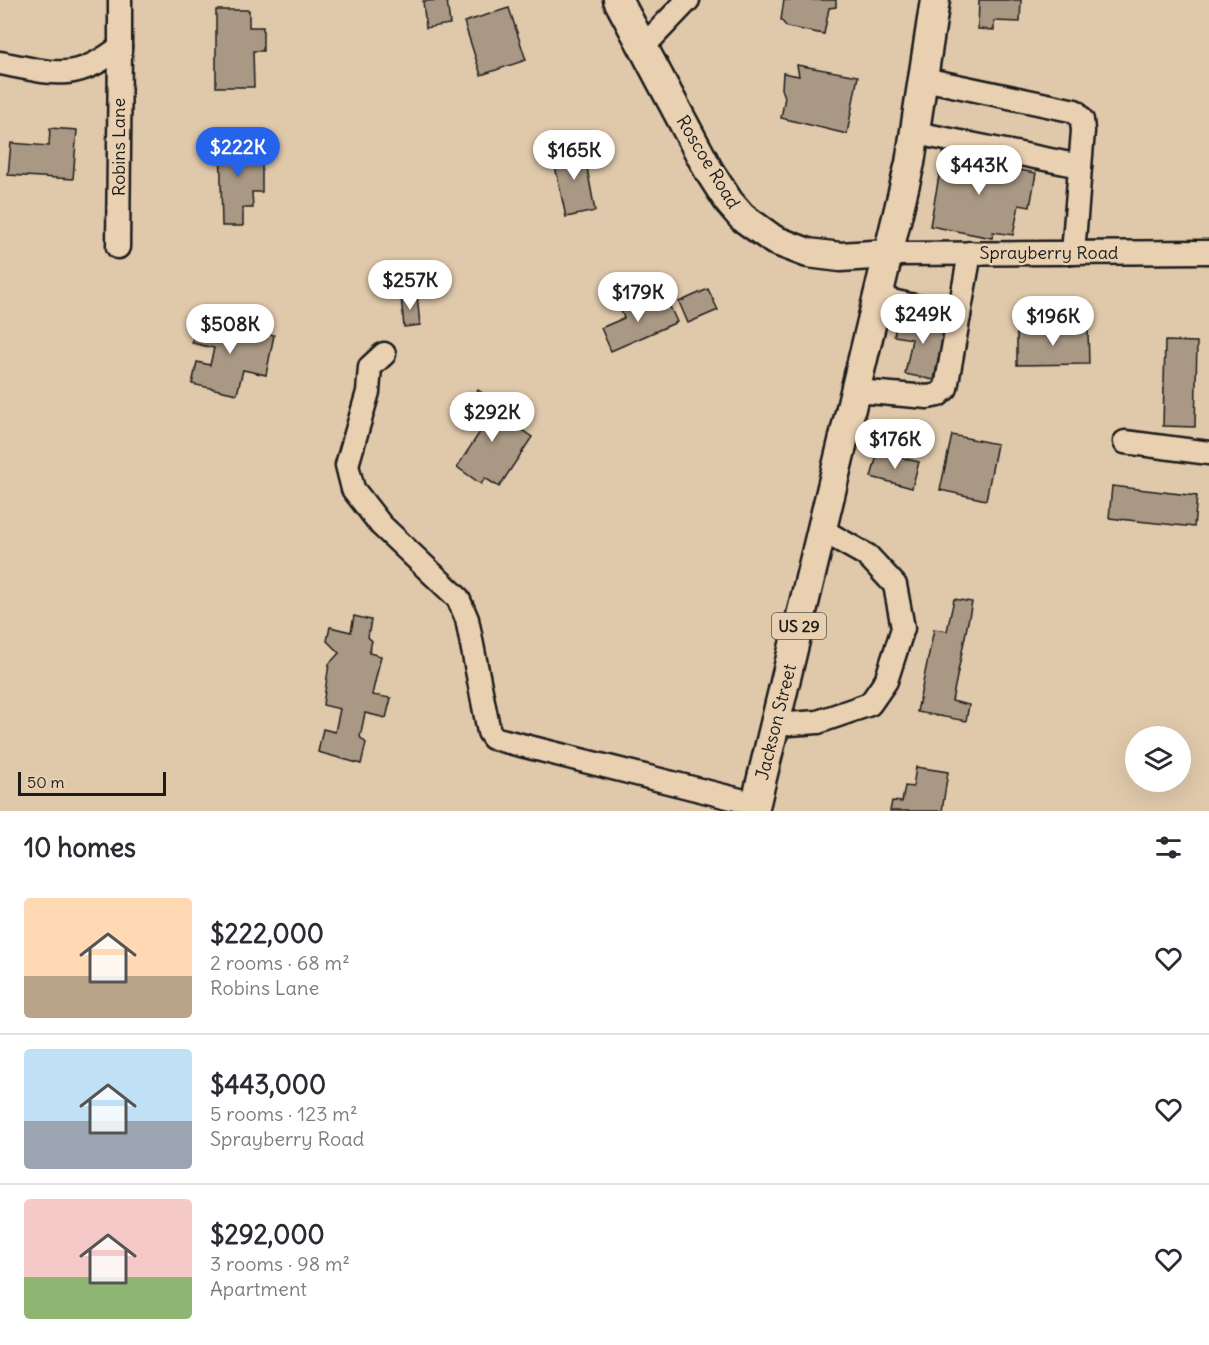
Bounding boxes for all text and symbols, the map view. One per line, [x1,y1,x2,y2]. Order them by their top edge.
street label: Robins Lane [107,98,130,196]
street label: Roscoe Road [672,111,746,213]
pin: $222K [196,127,280,178]
pin: $165K [532,130,616,181]
text: $222K [210,134,266,159]
text: $165K [547,137,601,162]
pin: $443K [937,145,1021,196]
text: $443K [950,152,1008,177]
street label: Sprayberry Road [980,241,1119,264]
pin: $257K [368,260,452,311]
text: $257K [382,267,438,292]
pin: $179K [596,272,680,323]
text: $179K [612,279,664,304]
pin: $249K [881,294,965,345]
pin: $196K [1011,296,1095,347]
text: $249K [894,301,952,326]
text: $196K [1026,303,1080,328]
pin: $508K [188,304,272,355]
text: $508K [200,311,260,336]
pin: $292K [450,392,534,443]
text: $292K [464,399,520,424]
pin: $176K [853,419,937,470]
text: $176K [869,426,921,451]
road number: US 29 [772,613,826,639]
street label: Jackson Street [750,662,801,782]
map controls [1125,726,1191,792]
button: layers [1125,726,1191,792]
scale bar [18,769,166,796]
text: 50 m [27,772,65,792]
text: 10 homes [24,831,136,864]
icon: filters [1152,831,1185,864]
text: $222,000 [210,917,324,950]
icon: home [72,922,144,994]
icon: heart [1152,942,1185,975]
text: 2 rooms · 68 m² [210,950,350,975]
text: Robins Lane [210,975,319,1000]
text: $443,000 [210,1068,326,1101]
icon: home [72,1073,144,1145]
icon: heart [1152,1093,1185,1126]
text: 5 rooms · 123 m² [210,1101,357,1126]
text: Sprayberry Road [210,1126,364,1151]
text: $292,000 [210,1218,325,1251]
icon: home [72,1223,144,1295]
icon: heart [1152,1243,1185,1276]
text: 3 rooms · 98 m² [210,1251,350,1276]
text: Apartment [210,1276,307,1301]

